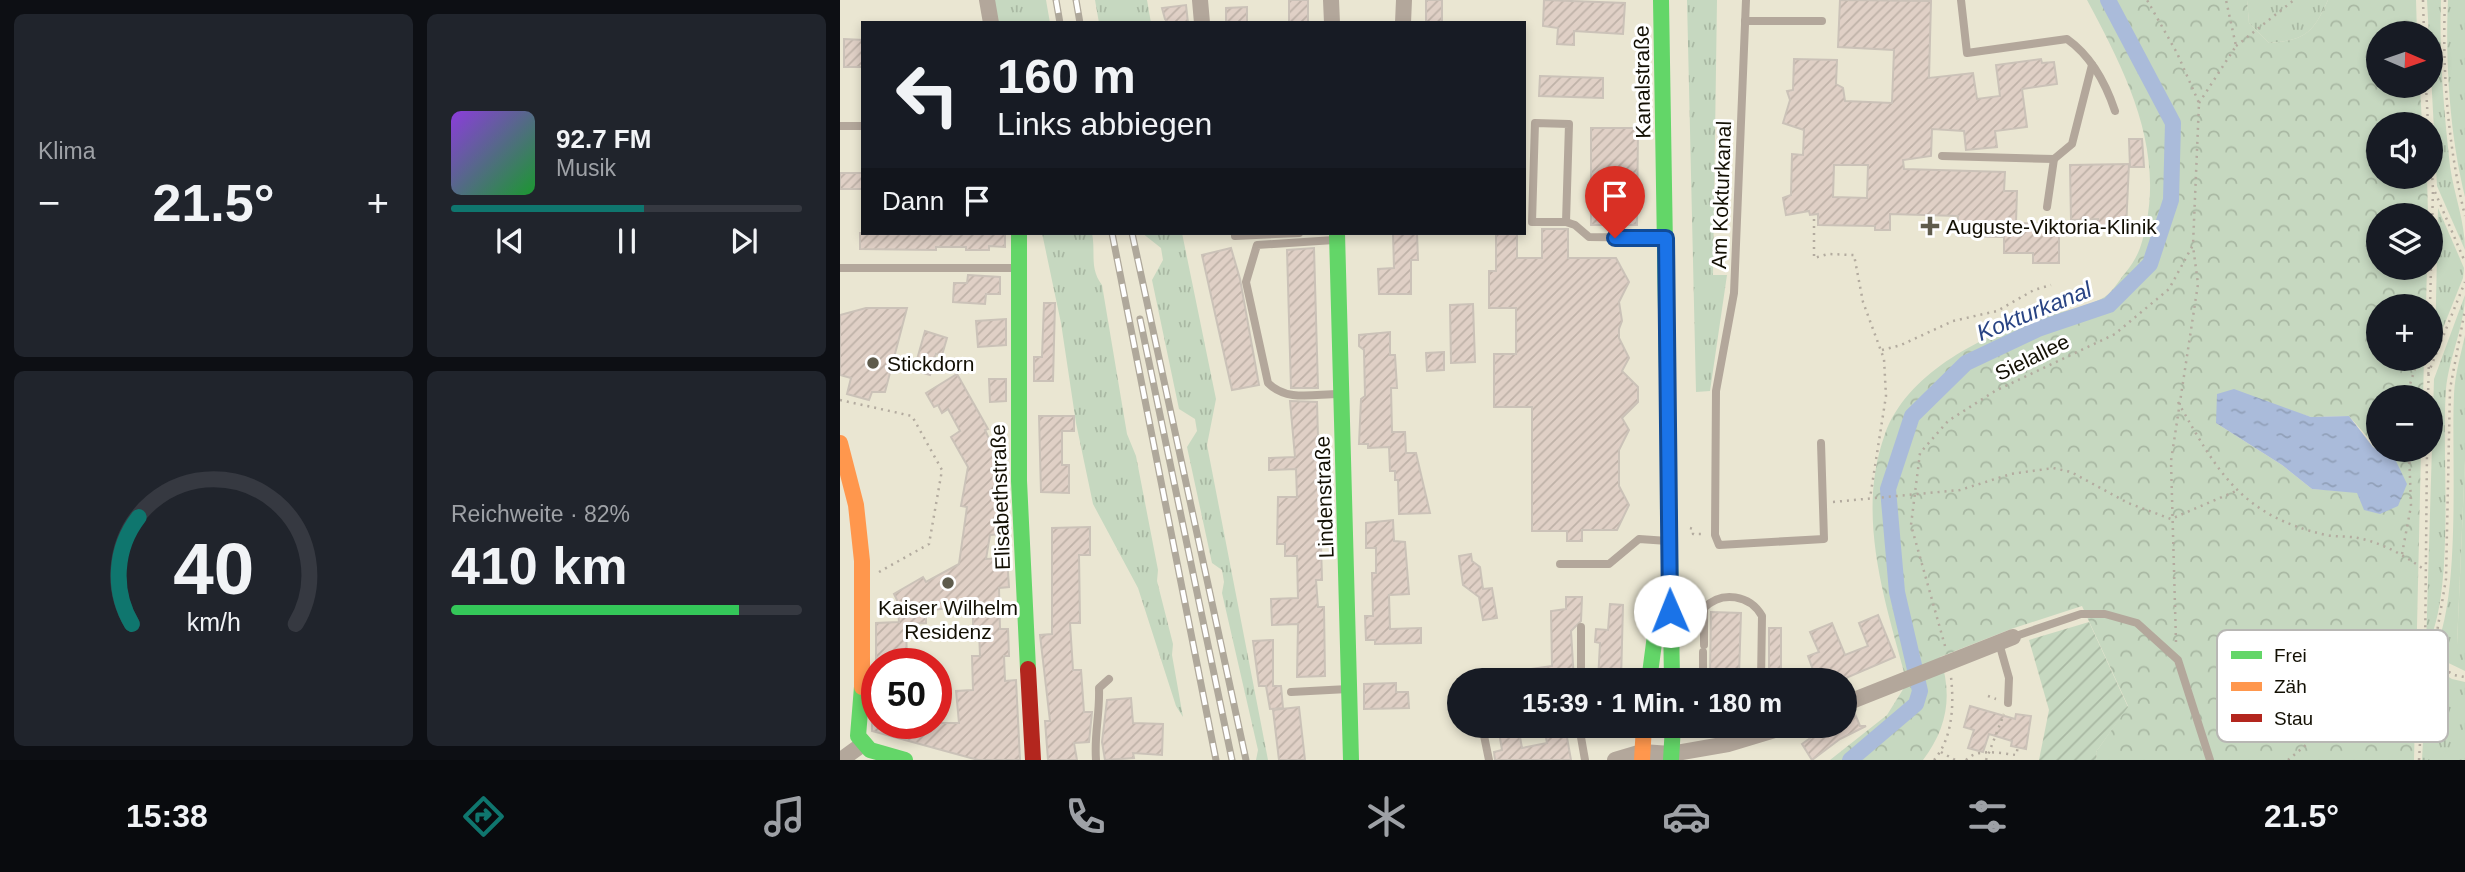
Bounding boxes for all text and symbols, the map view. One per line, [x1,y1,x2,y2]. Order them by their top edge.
north arrow [2366,21,2443,98]
map controls [2366,21,2443,462]
street label: Kanalstraße [1630,25,1654,139]
icon: left [882,49,973,140]
text: 160 m [997,49,1136,103]
text: Links abbiegen [997,106,1212,142]
button: sound [2366,112,2443,189]
street label: Am Kokturkanal [1707,121,1735,269]
text: 92.7 FM [556,124,651,154]
text: Klima [38,138,96,164]
text: Musik [556,155,616,181]
pin [1585,166,1645,238]
text: 21.5° [152,174,275,232]
icon: arrive [1596,177,1634,215]
text: − [38,182,60,224]
text: + [367,182,389,224]
icon: arrive [958,182,996,220]
text: Dann [882,186,944,216]
button: layers [2366,203,2443,280]
place label: Auguste-Viktoria-Klinik [1946,215,2157,238]
marker: Auguste-Viktoria-Klinik [1920,216,1940,236]
icon: previous [491,222,529,260]
icon: pause [608,222,646,260]
icon: next [725,222,763,260]
water label: Kokturkanal [1973,276,2096,346]
button: + [2366,294,2443,371]
street label: Sielallee [1991,329,2073,385]
place label: Stickdorn [887,352,975,375]
marker: Stickdorn [865,355,881,371]
button: − [2366,385,2443,462]
street label: Elisabethstraße [986,424,1014,570]
street label: Lindenstraße [1310,435,1338,559]
text: Reichweite · 82% [451,501,630,527]
text: 40 [173,529,254,610]
text: 410 km [451,537,627,595]
position arrow [1633,574,1707,648]
marker: Kaiser Wilhelm Residenz [940,575,956,591]
place label: Kaiser Wilhelm Residenz [878,596,1018,643]
text: km/h [186,608,241,636]
legend [2217,630,2448,742]
text: Frei [2274,645,2307,666]
speed limit sign: 50 [861,648,952,739]
text: Zäh [2274,676,2307,697]
text: 15:39 · 1 Min. · 180 m [1522,688,1782,718]
text: Stau [2274,708,2313,729]
icon: directions [459,792,508,841]
icon: music [760,792,809,841]
icon: phone [1061,792,1110,841]
icon: climate [1362,792,1411,841]
icon: car [1662,792,1711,841]
icon: filters [1963,792,2012,841]
text: 15:38 [126,798,208,834]
text: 21.5° [2264,798,2339,834]

